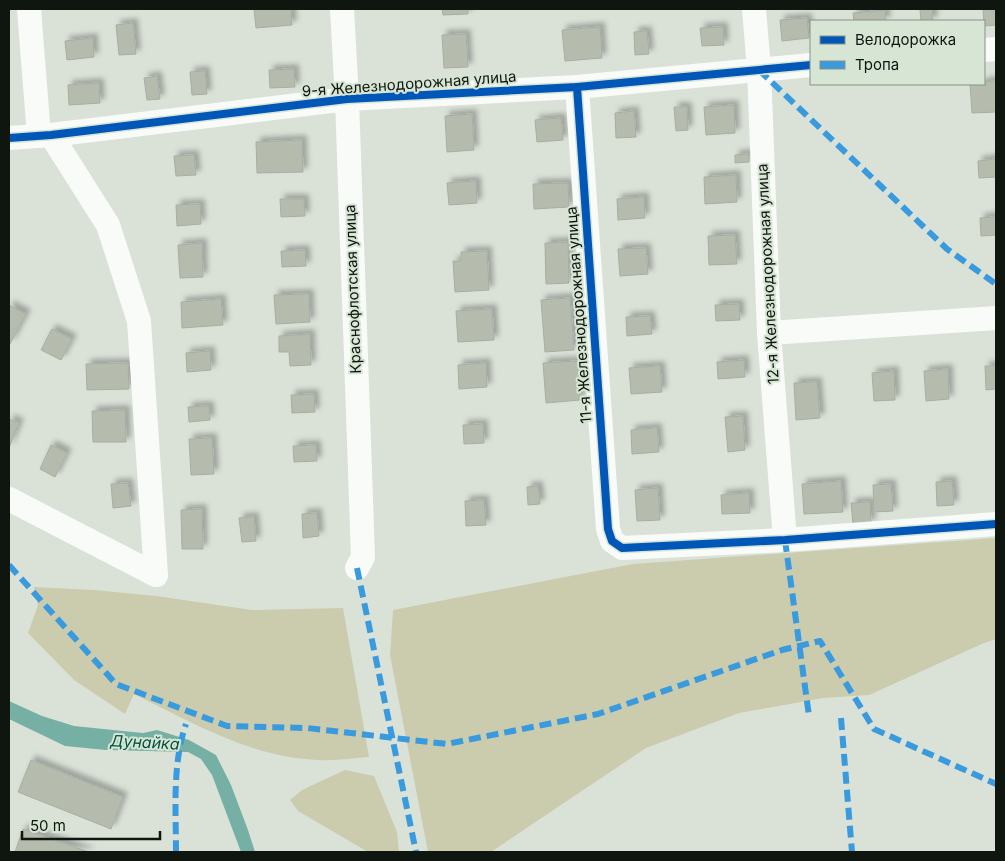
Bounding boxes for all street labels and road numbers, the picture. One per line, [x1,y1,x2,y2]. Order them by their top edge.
street label: 9-я Железнодорожная улица [301,67,517,100]
street label: 12-я Железнодорожная улица [752,163,783,385]
street label: Краснофлотская улица [340,204,365,374]
street label: 11-я Железнодорожная улица [561,206,596,424]

